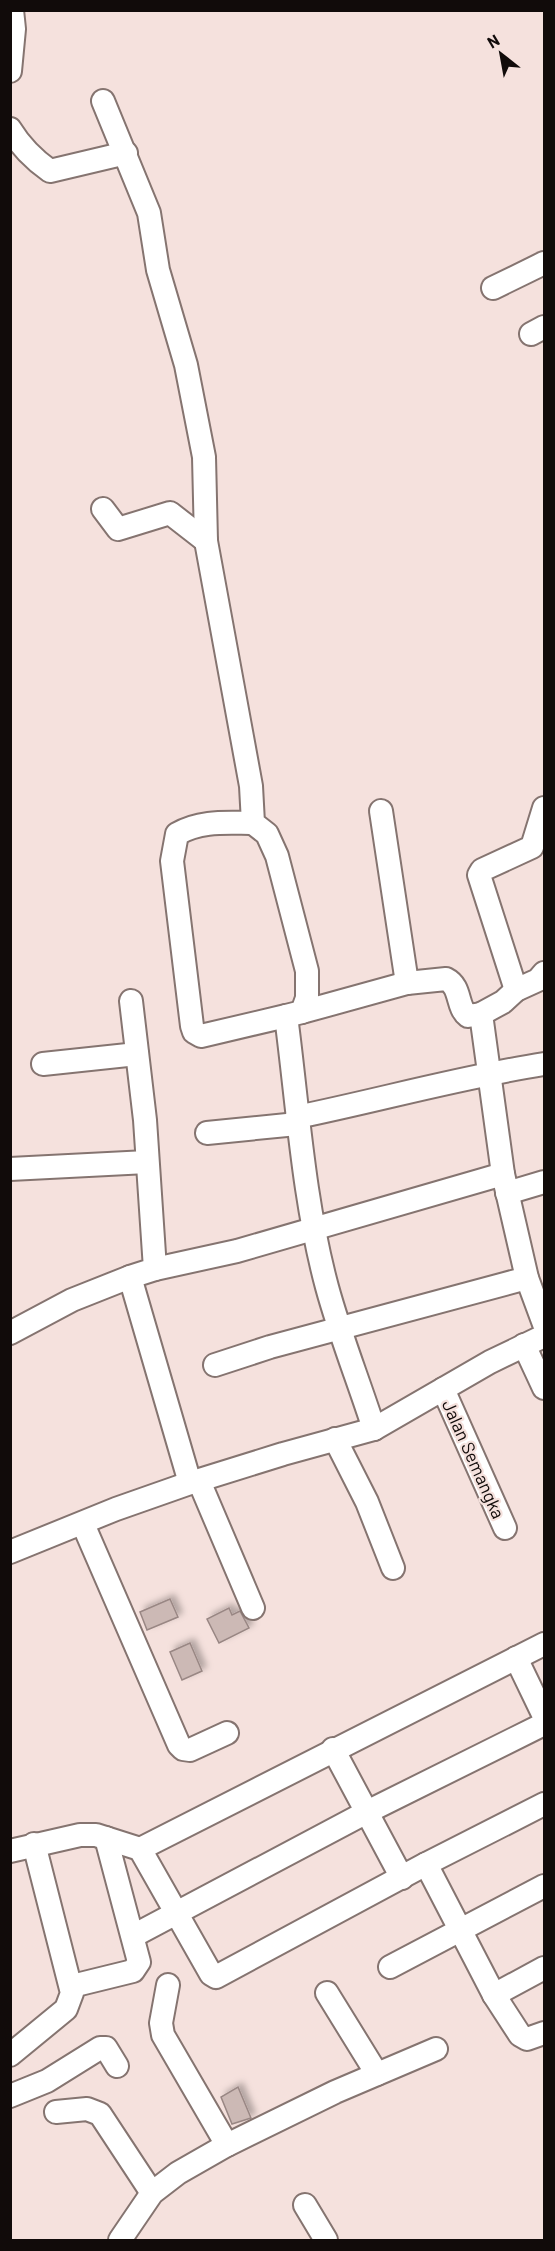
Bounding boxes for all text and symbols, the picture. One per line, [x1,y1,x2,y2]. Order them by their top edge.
north arrow [471,24,531,84]
text: N [484,30,502,52]
street label: Jalan Semangka [438,1396,510,1522]

